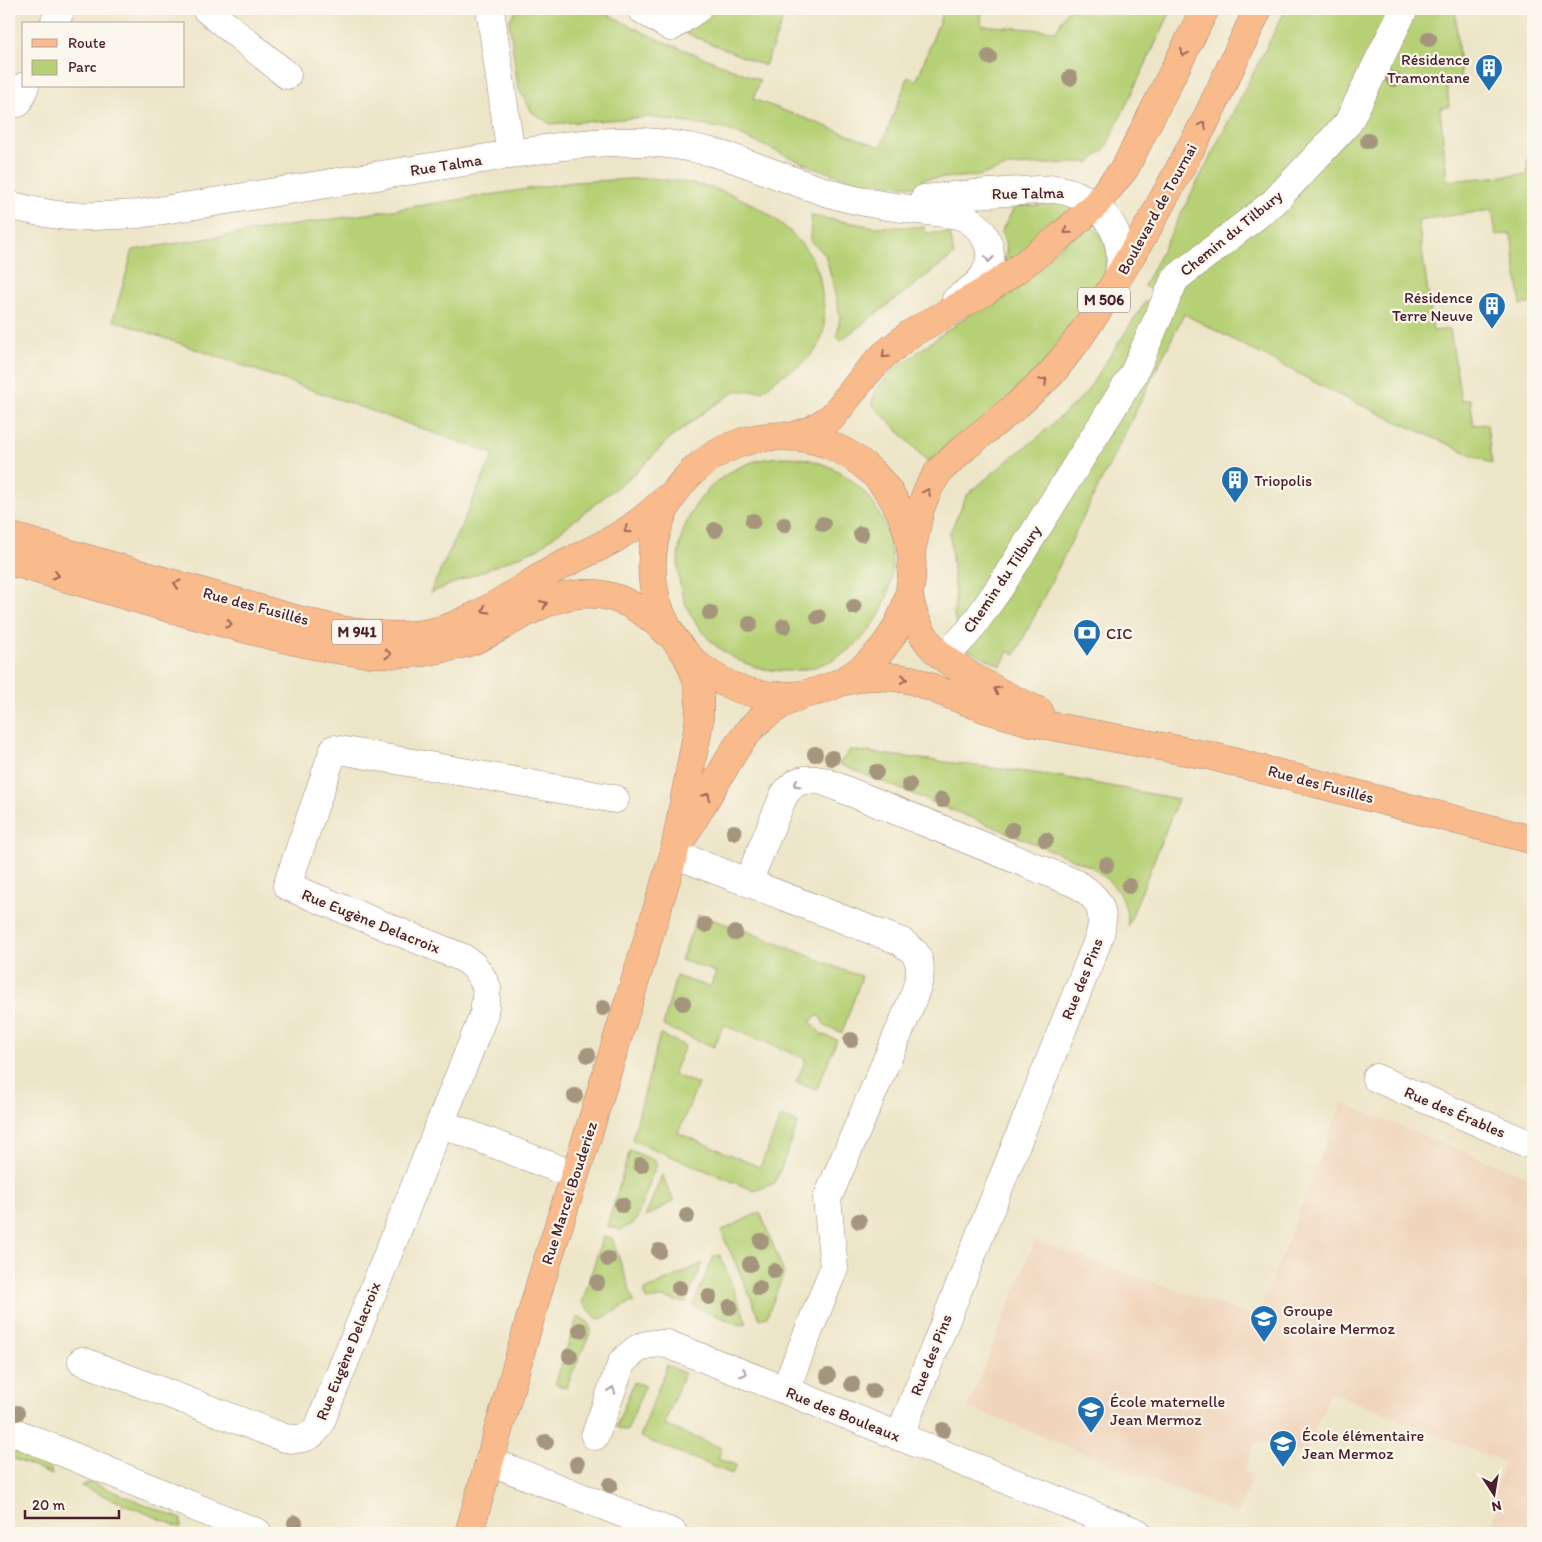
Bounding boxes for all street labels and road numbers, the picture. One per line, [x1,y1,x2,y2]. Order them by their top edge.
street label: Boulevard de Tournai [1113,140,1201,278]
street label: Rue Talma [409,150,484,180]
street label: Rue Talma [991,183,1065,203]
street label: Chemin du Tilbury [1176,186,1286,280]
road number: M 506 [1078,288,1130,312]
street label: Chemin du Tilbury [959,521,1045,637]
street label: Rue des Fusillés [201,583,311,629]
road number: M 941 [332,620,382,644]
street label: Rue des Fusillés [1266,761,1376,807]
street label: Rue Eugène Delacroix [299,885,443,958]
street label: Rue des Pins [1057,935,1107,1023]
street label: Rue des Érables [1402,1082,1508,1142]
street label: Rue Marcel Bouderiez [537,1119,601,1267]
street label: Rue Eugène Delacroix [312,1279,385,1423]
street label: Rue des Pins [906,1311,956,1399]
street label: Rue des Bouleaux [783,1382,903,1446]

